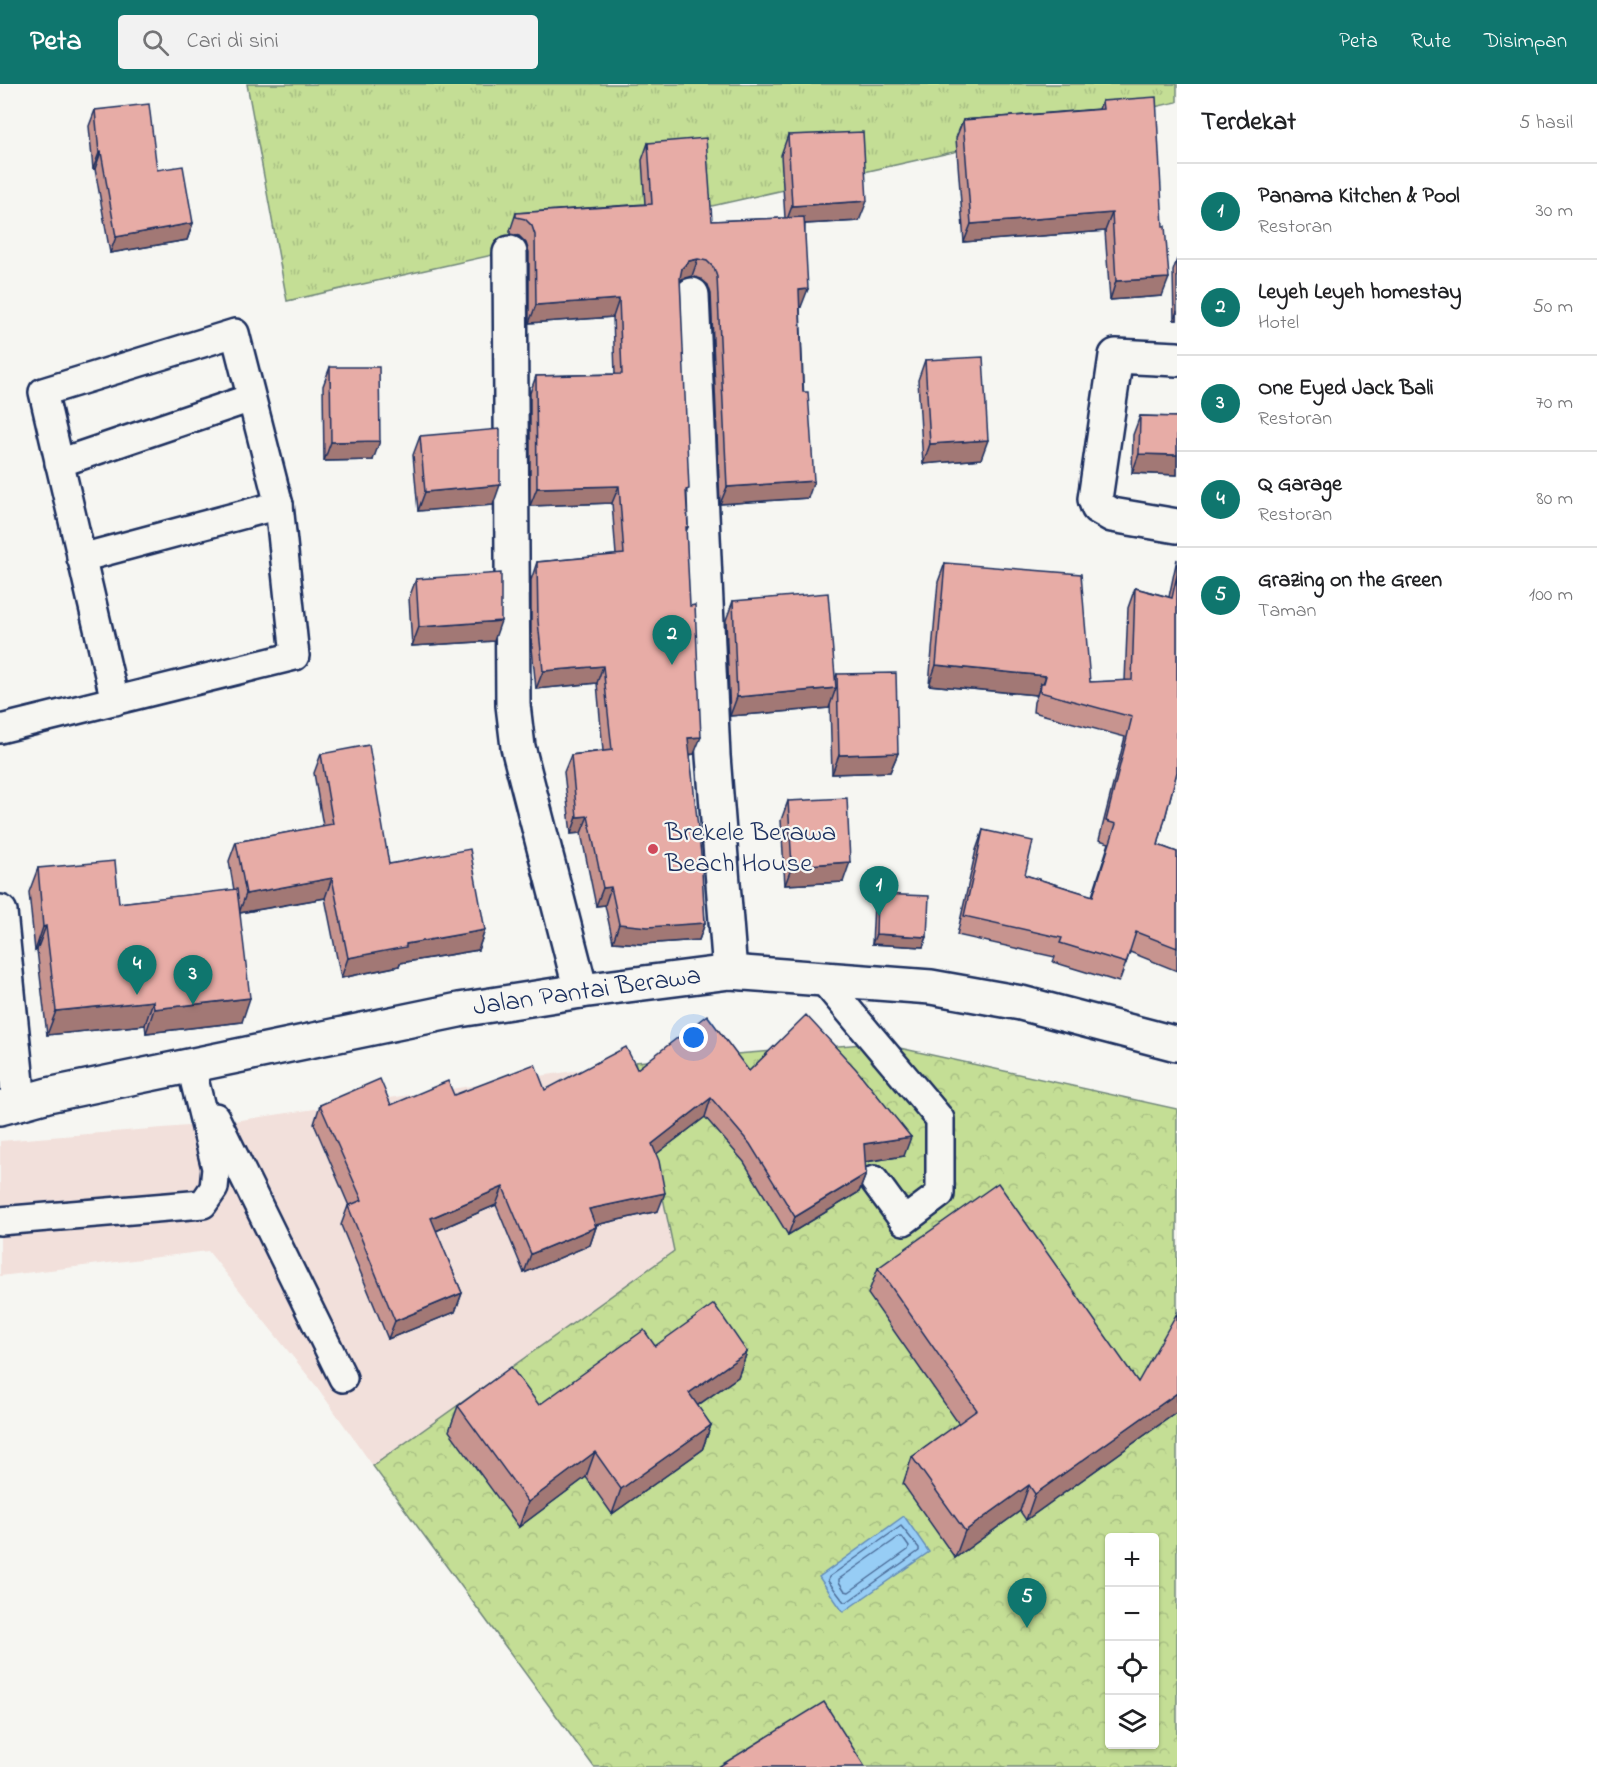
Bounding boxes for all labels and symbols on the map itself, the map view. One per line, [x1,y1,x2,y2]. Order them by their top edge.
pin: 2 [652,616,692,665]
place label: Brekele Berawa Beach House [664,814,836,884]
marker: Brekele Berawa Beach House [646,842,660,856]
pin: 1 [860,866,898,916]
pin: 4 [118,946,156,995]
pin: 3 [174,956,212,1005]
street label: Jalan Pantai Berawa [471,957,703,1027]
your location [679,1023,708,1052]
pin: 5 [1008,1578,1046,1628]

